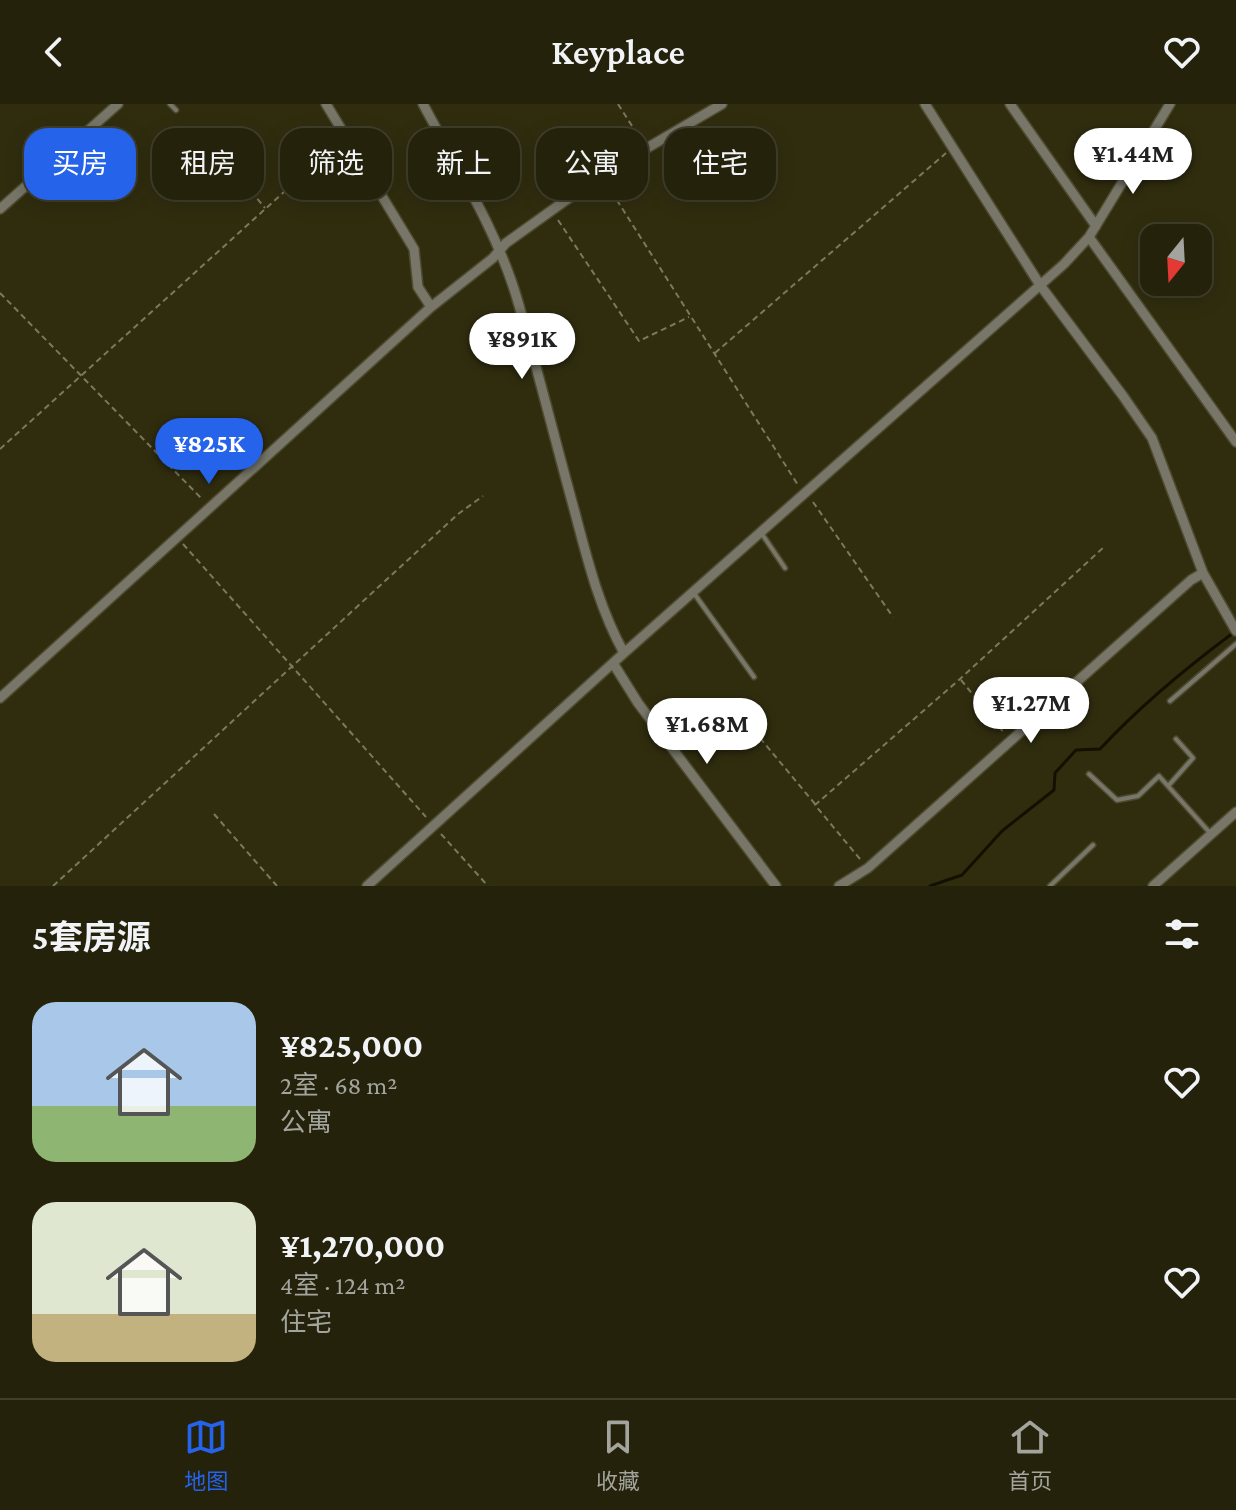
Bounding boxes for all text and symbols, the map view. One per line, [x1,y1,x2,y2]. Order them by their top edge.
icon: back [32,30,76,74]
icon: heart [1160,30,1204,74]
text: Keyplace [551,32,685,72]
chip: 买房 [24,128,136,200]
chip: 租房 [152,128,264,200]
chip: 筛选 [280,128,392,200]
chip: 新上 [408,128,520,200]
chip: 公寓 [536,128,648,200]
chip: 住宅 [664,128,776,200]
pin: ¥1.44M [1068,128,1198,196]
text: ¥1.44M [1092,139,1174,168]
north arrow [1140,224,1212,296]
map controls [1140,224,1212,296]
pin: ¥891K [466,313,578,381]
text: ¥891K [487,324,557,353]
pin: ¥825K [153,418,265,486]
text: ¥825K [173,429,245,458]
pin: ¥1.27M [966,677,1096,745]
text: ¥1.27M [991,688,1071,717]
pin: ¥1.68M [642,698,772,766]
text: ¥1.68M [665,709,749,738]
icon: filters [1160,912,1204,956]
text: 5套房源 [32,919,151,956]
text: ¥825,000 [280,1027,423,1064]
icon: home [96,1034,192,1130]
icon: heart [1160,1060,1204,1104]
text: 2室 · 68 m² [280,1071,398,1100]
text: 公寓 [280,1108,332,1137]
text: ¥1,270,000 [280,1227,445,1264]
icon: home [96,1234,192,1330]
icon: heart [1160,1260,1204,1304]
text: 4室 · 124 m² [280,1271,406,1300]
text: 住宅 [280,1308,332,1337]
tab: 地图 [184,1415,228,1495]
tab: 收藏 [596,1415,640,1495]
tab: 首页 [1008,1415,1052,1495]

